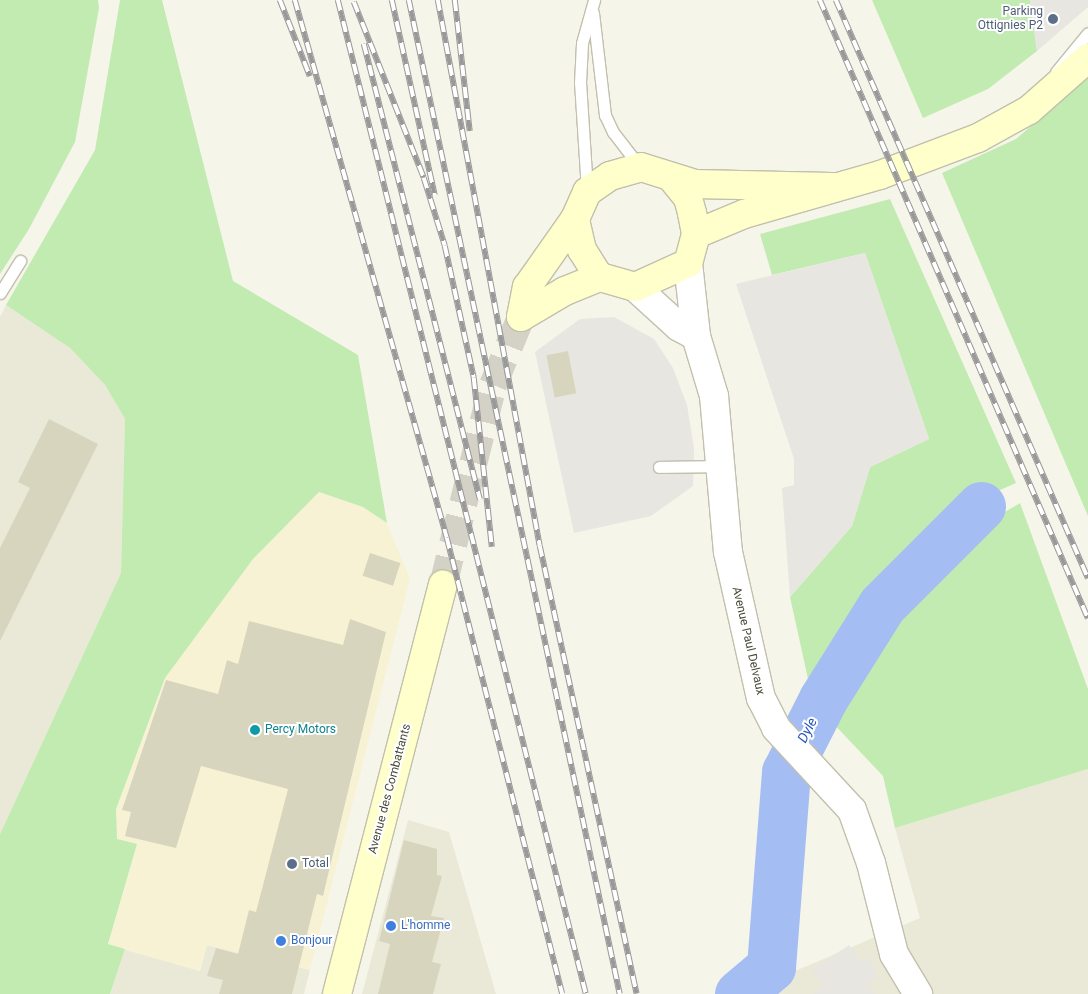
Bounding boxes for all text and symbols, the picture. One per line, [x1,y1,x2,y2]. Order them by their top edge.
place label: Parking Ottignies P2 [978,5,1043,33]
marker: Parking Ottignies P2 [1047,13,1059,25]
street label: Avenue Paul Delvaux [729,585,767,697]
water label: Dyle [794,715,820,745]
street label: Avenue des Combattants [366,722,414,856]
place label: Percy Motors [265,723,336,737]
marker: Percy Motors [249,724,261,736]
place label: Total [302,857,329,871]
marker: Total [286,858,298,870]
place label: L'homme [401,919,450,933]
marker: L'homme [385,920,397,932]
place label: Bonjour [291,934,332,948]
marker: Bonjour [275,935,287,947]

